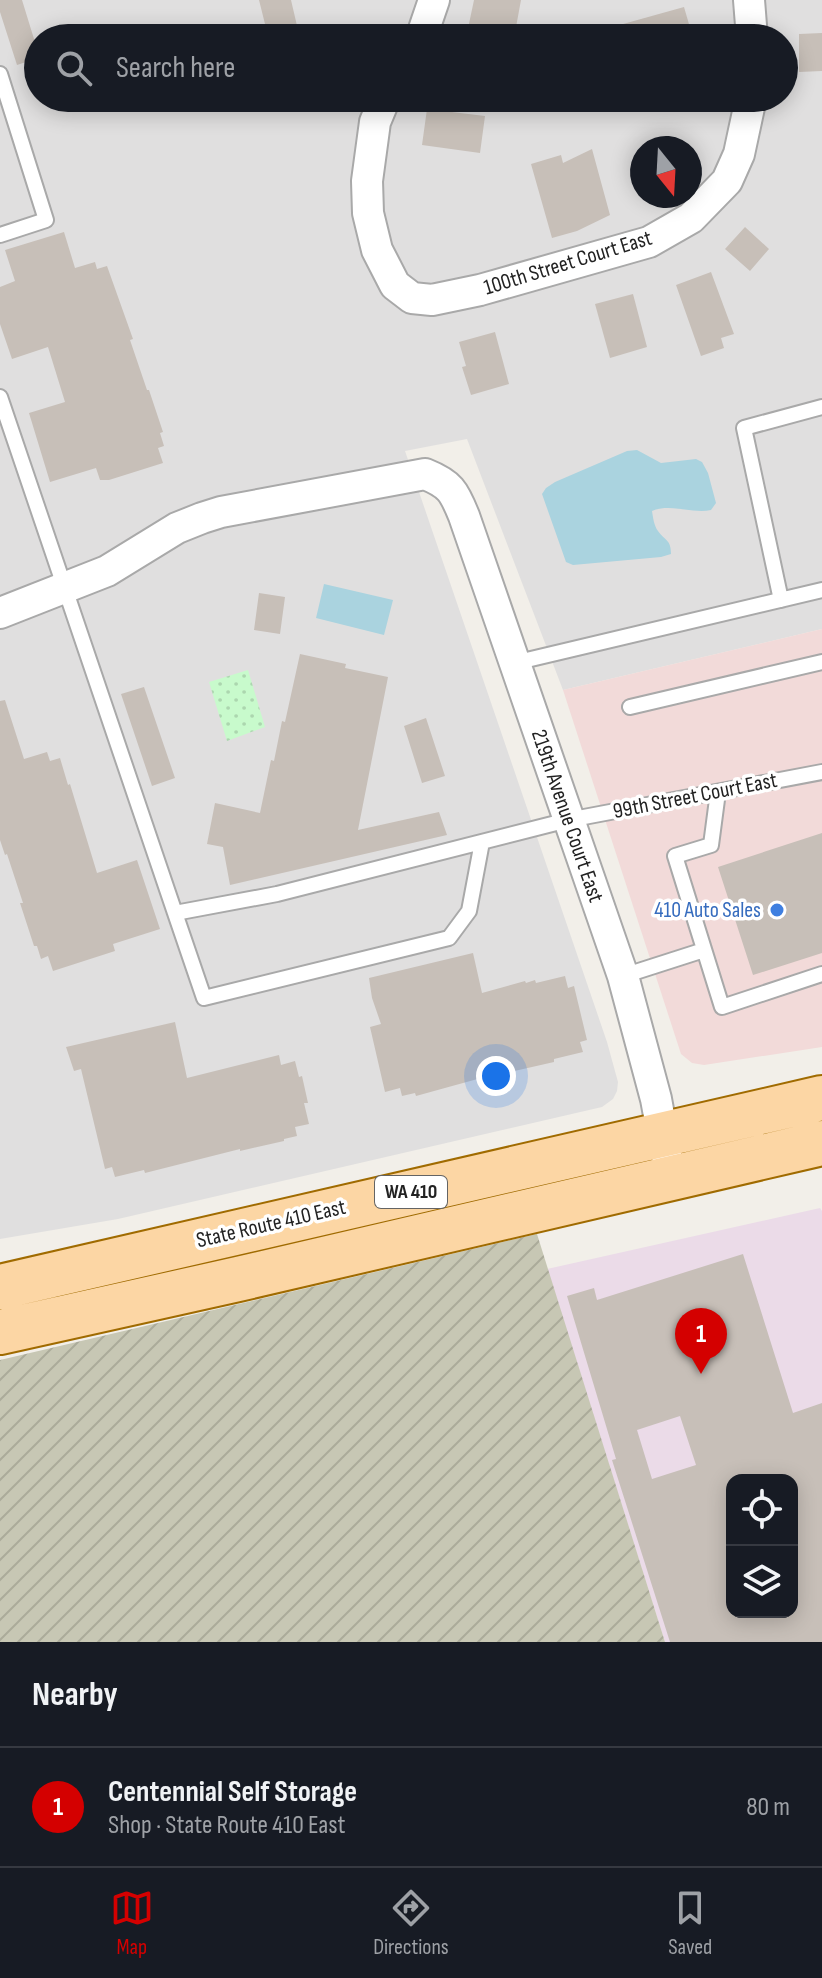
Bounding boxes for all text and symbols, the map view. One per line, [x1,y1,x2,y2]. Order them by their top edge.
search box [24,24,798,112]
icon: search [52,46,96,90]
text: Search here [116,50,235,86]
north arrow [630,136,702,208]
street label: 100th Street Court East [481,225,656,301]
street label: 219th Avenue Court East [525,726,609,906]
street label: 99th Street Court East [611,767,780,825]
place label: 410 Auto Sales [654,897,761,924]
marker: 410 Auto Sales [768,901,786,919]
your location [476,1056,516,1096]
road number: WA 410 [375,1176,447,1208]
street label: State Route 410 East [194,1194,349,1254]
pin: 1 [675,1308,727,1374]
map controls [726,1474,798,1618]
button: locate [726,1474,798,1546]
button: layers [726,1546,798,1618]
text: Nearby [32,1674,118,1715]
text: Centennial Self Storage [108,1774,357,1810]
text: 1 [53,1792,63,1823]
text: 80 m [746,1792,790,1823]
text: Shop · State Route 410 East [108,1810,346,1841]
tab: Map [110,1886,154,1961]
tab: Directions [373,1886,449,1961]
tab: Saved [668,1886,712,1961]

